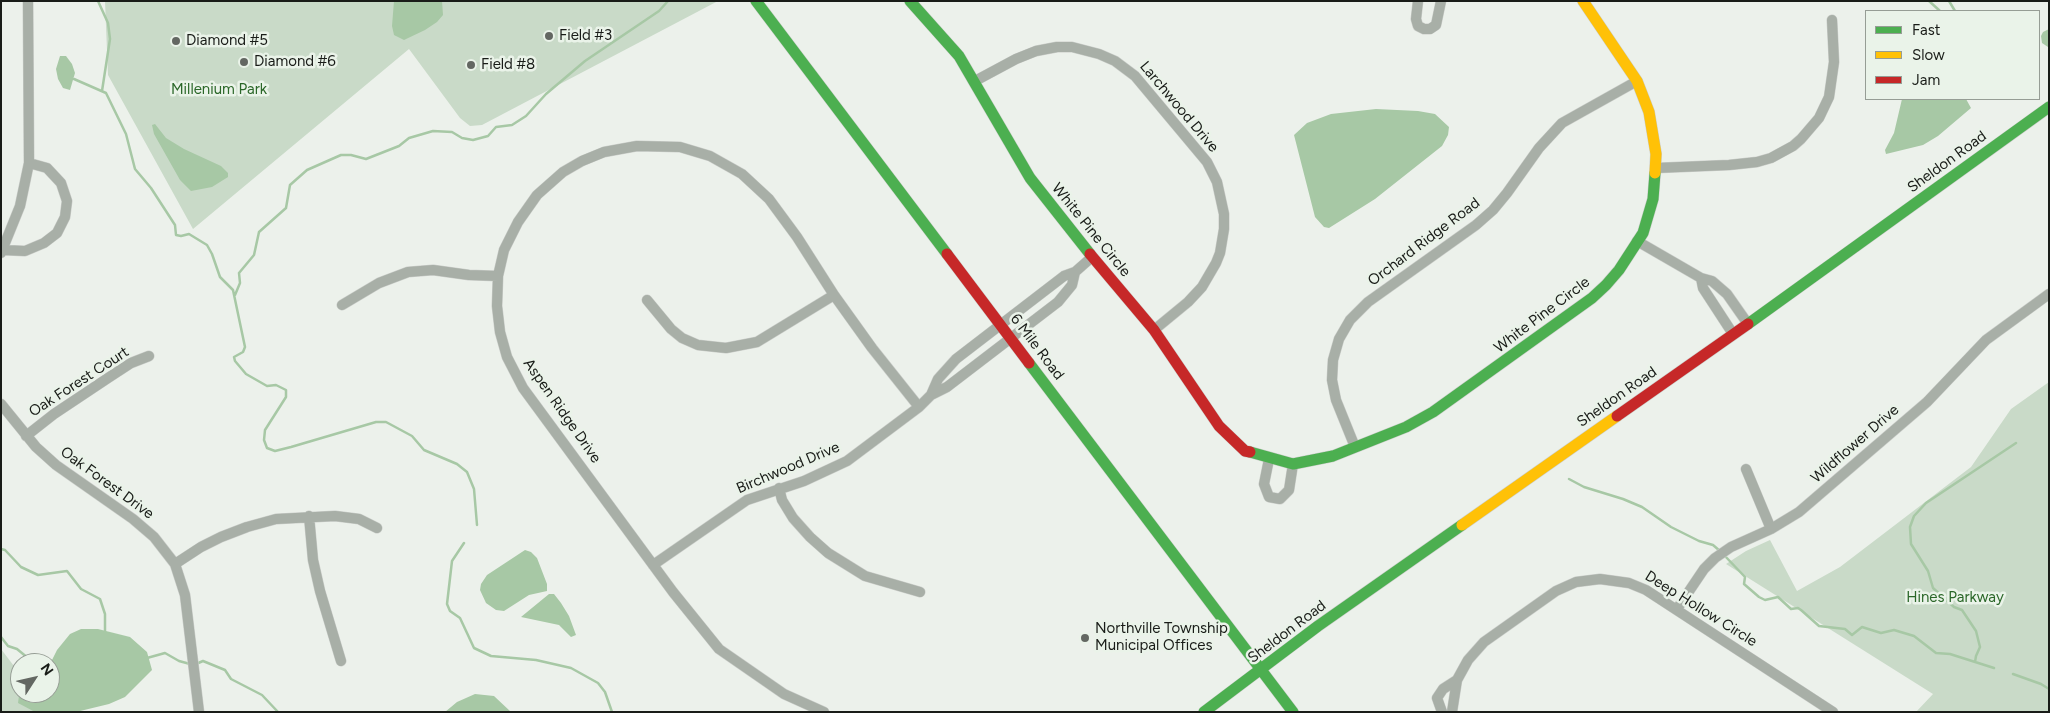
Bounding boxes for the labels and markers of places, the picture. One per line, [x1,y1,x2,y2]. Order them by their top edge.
place label: Field #3 [559,27,612,45]
marker: Field #3 [543,30,555,42]
place label: Diamond #5 [186,32,268,50]
marker: Diamond #5 [170,35,182,47]
place label: Diamond #6 [254,53,336,71]
marker: Diamond #6 [238,56,250,68]
place label: Field #8 [481,56,535,74]
marker: Field #8 [465,59,477,71]
place label: Northville Township Municipal Offices [1095,620,1228,655]
marker: Northville Township Municipal Offices [1079,632,1091,644]

